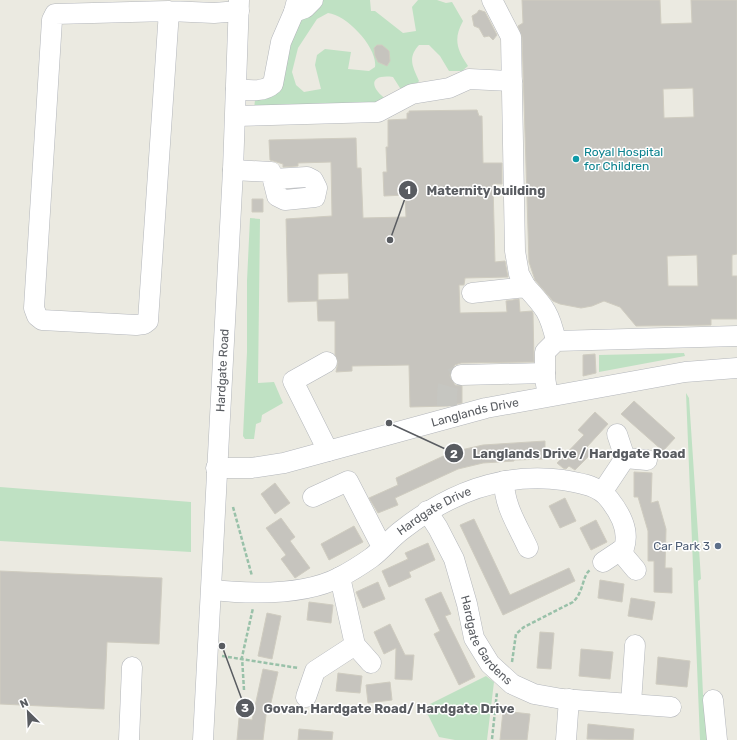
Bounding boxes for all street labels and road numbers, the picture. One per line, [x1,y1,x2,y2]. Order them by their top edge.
street label: Hardgate Road [213,329,232,413]
street label: Langlands Drive [430,395,520,430]
street label: Hardgate Drive [394,484,473,538]
street label: Hardgate Gardens [458,594,515,688]

